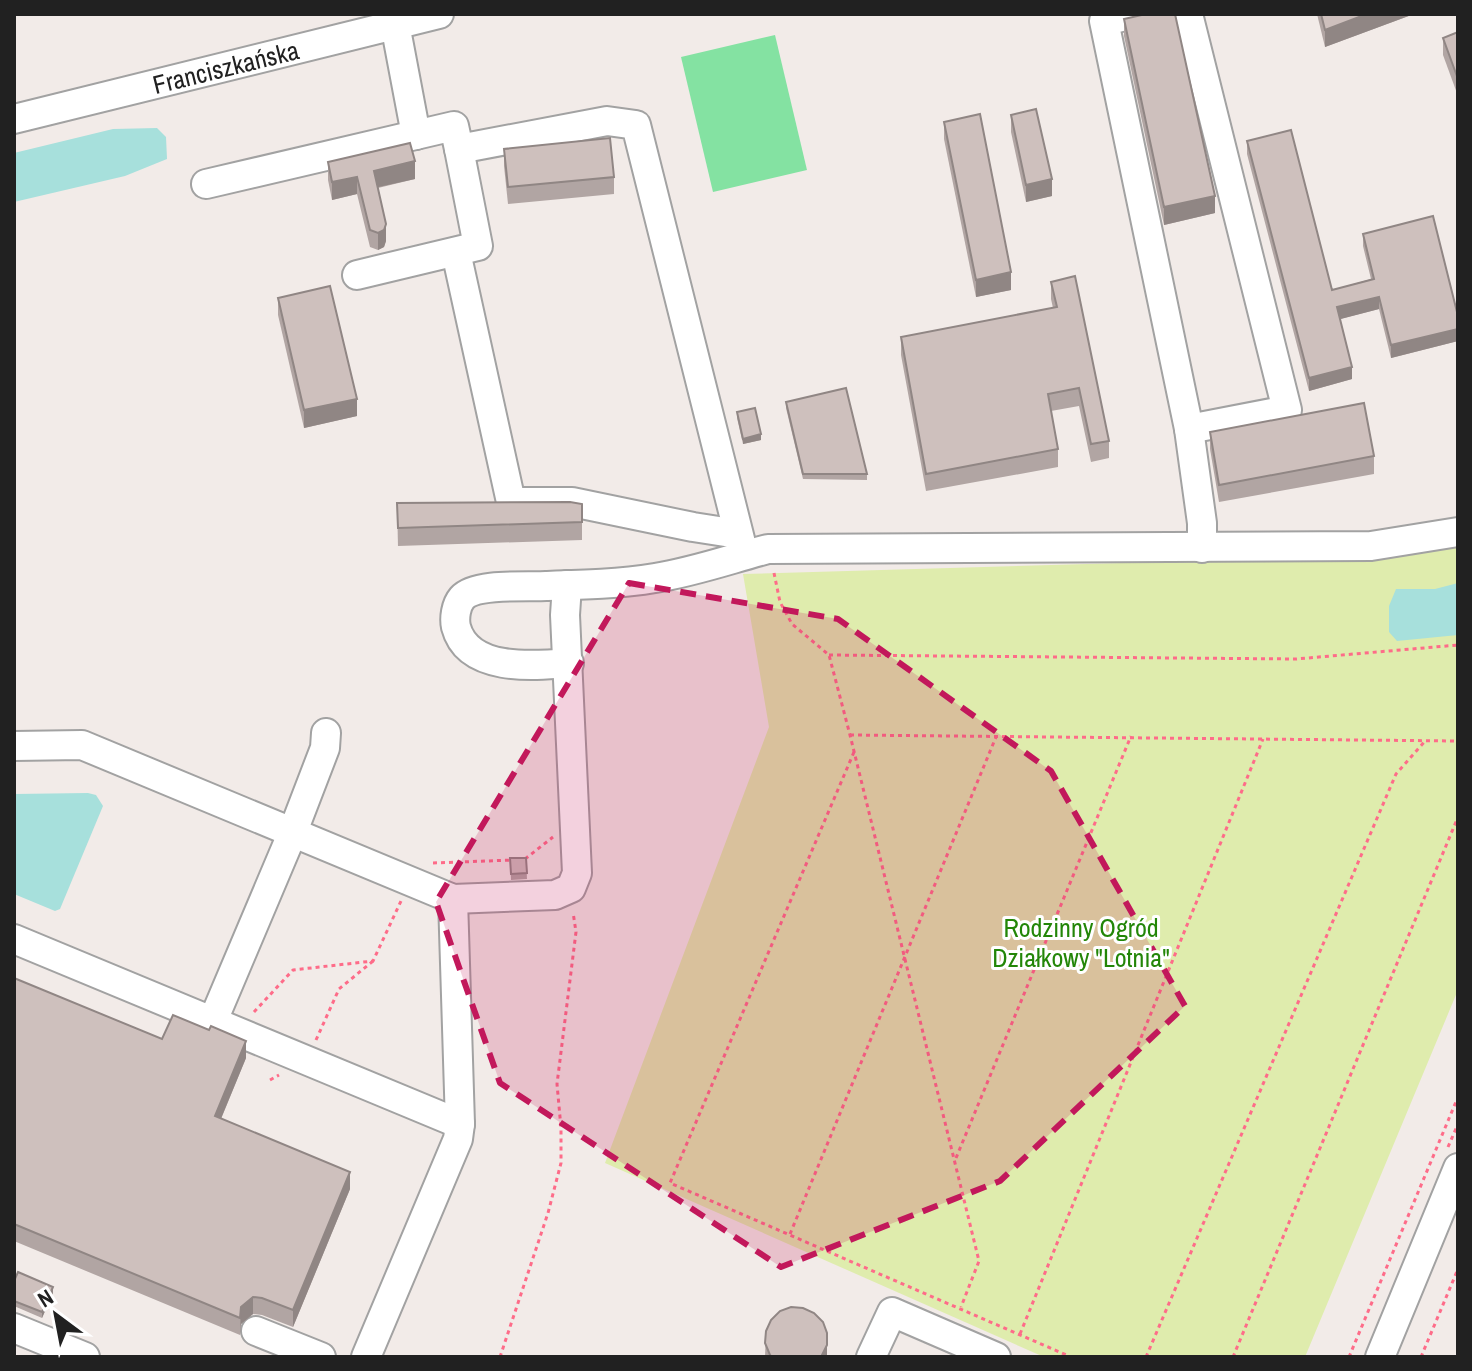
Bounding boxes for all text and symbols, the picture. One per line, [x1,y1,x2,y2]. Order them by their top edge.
street label: Franciszkańska [149,32,302,102]
park label: Rodzinny Ogród Działkowy "Lotnia" [992,910,1170,975]
north arrow [16,1275,96,1355]
text: N [32,1282,59,1314]

